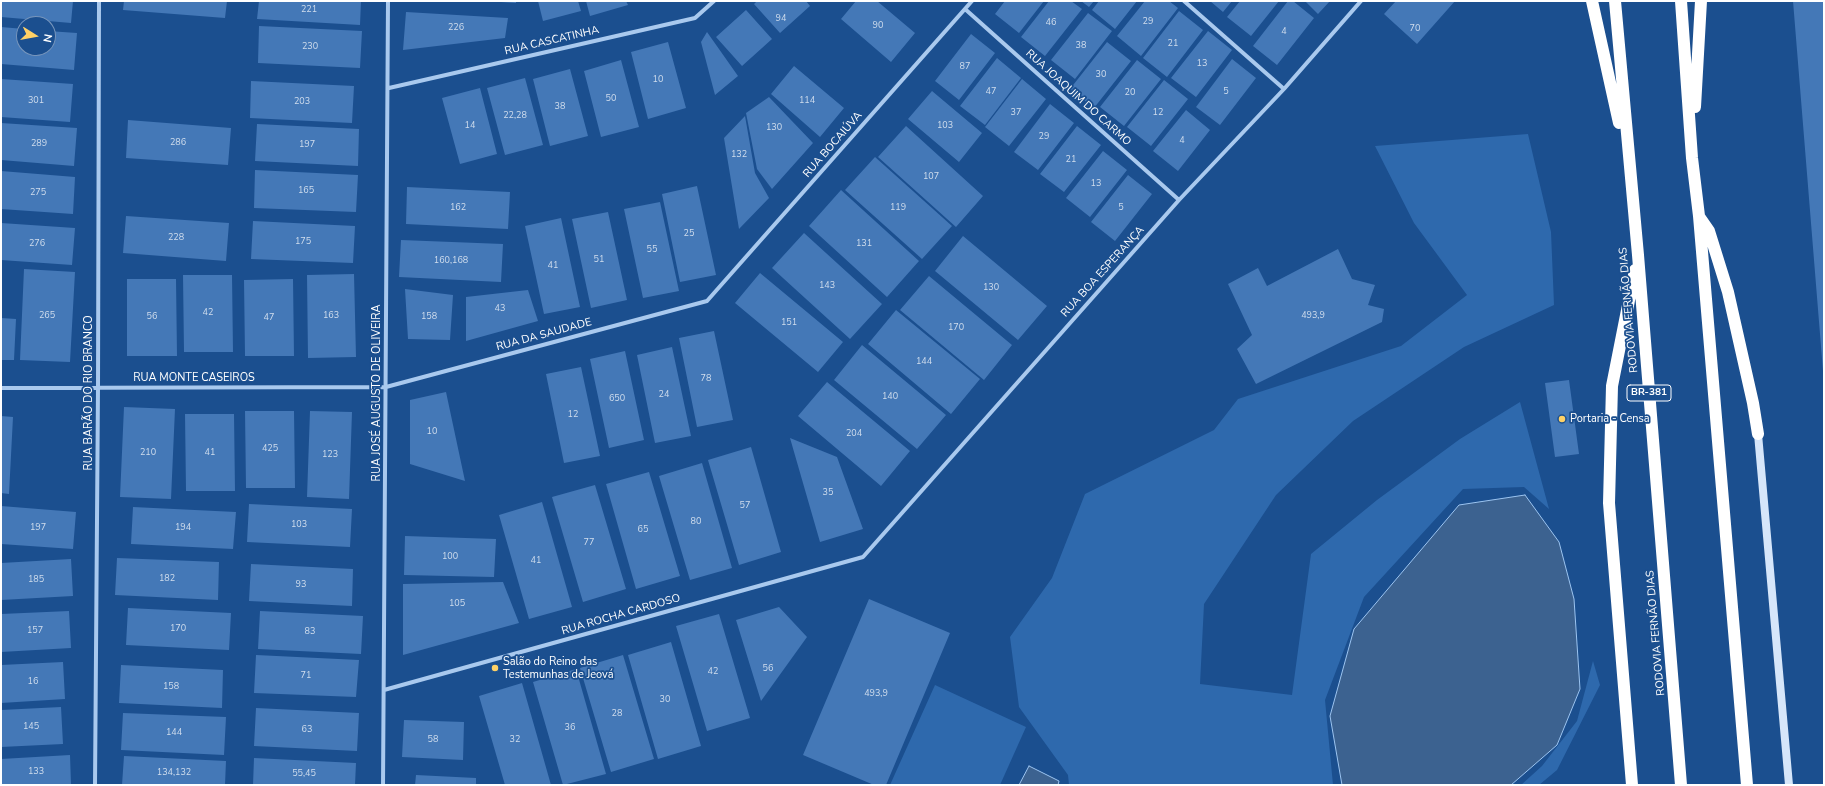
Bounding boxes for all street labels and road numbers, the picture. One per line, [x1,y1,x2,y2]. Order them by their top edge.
street label: RUA CASCATINHA [504,24,600,58]
street label: RUA JOAQUIM DO CARMO [1023,47,1133,149]
street label: RUA BOCAIÚVA [801,109,865,181]
street label: RUA BOA ESPERANÇA [1059,224,1147,320]
street label: RODOVIA FERNÃO DIAS [1617,247,1641,373]
street label: RUA JOSÉ AUGUSTO DE OLIVEIRA [370,305,384,481]
street label: RUA BARÃO DO RIO BRANCO [82,315,96,471]
street label: RUA DA SAUDADE [495,316,593,354]
street label: RUA MONTE CASEIROS [133,371,255,385]
road number: BR-381 [1627,385,1671,401]
street label: RODOVIA FERNÃO DIAS [1644,570,1668,696]
street label: RUA ROCHA CARDOSO [560,592,682,638]

